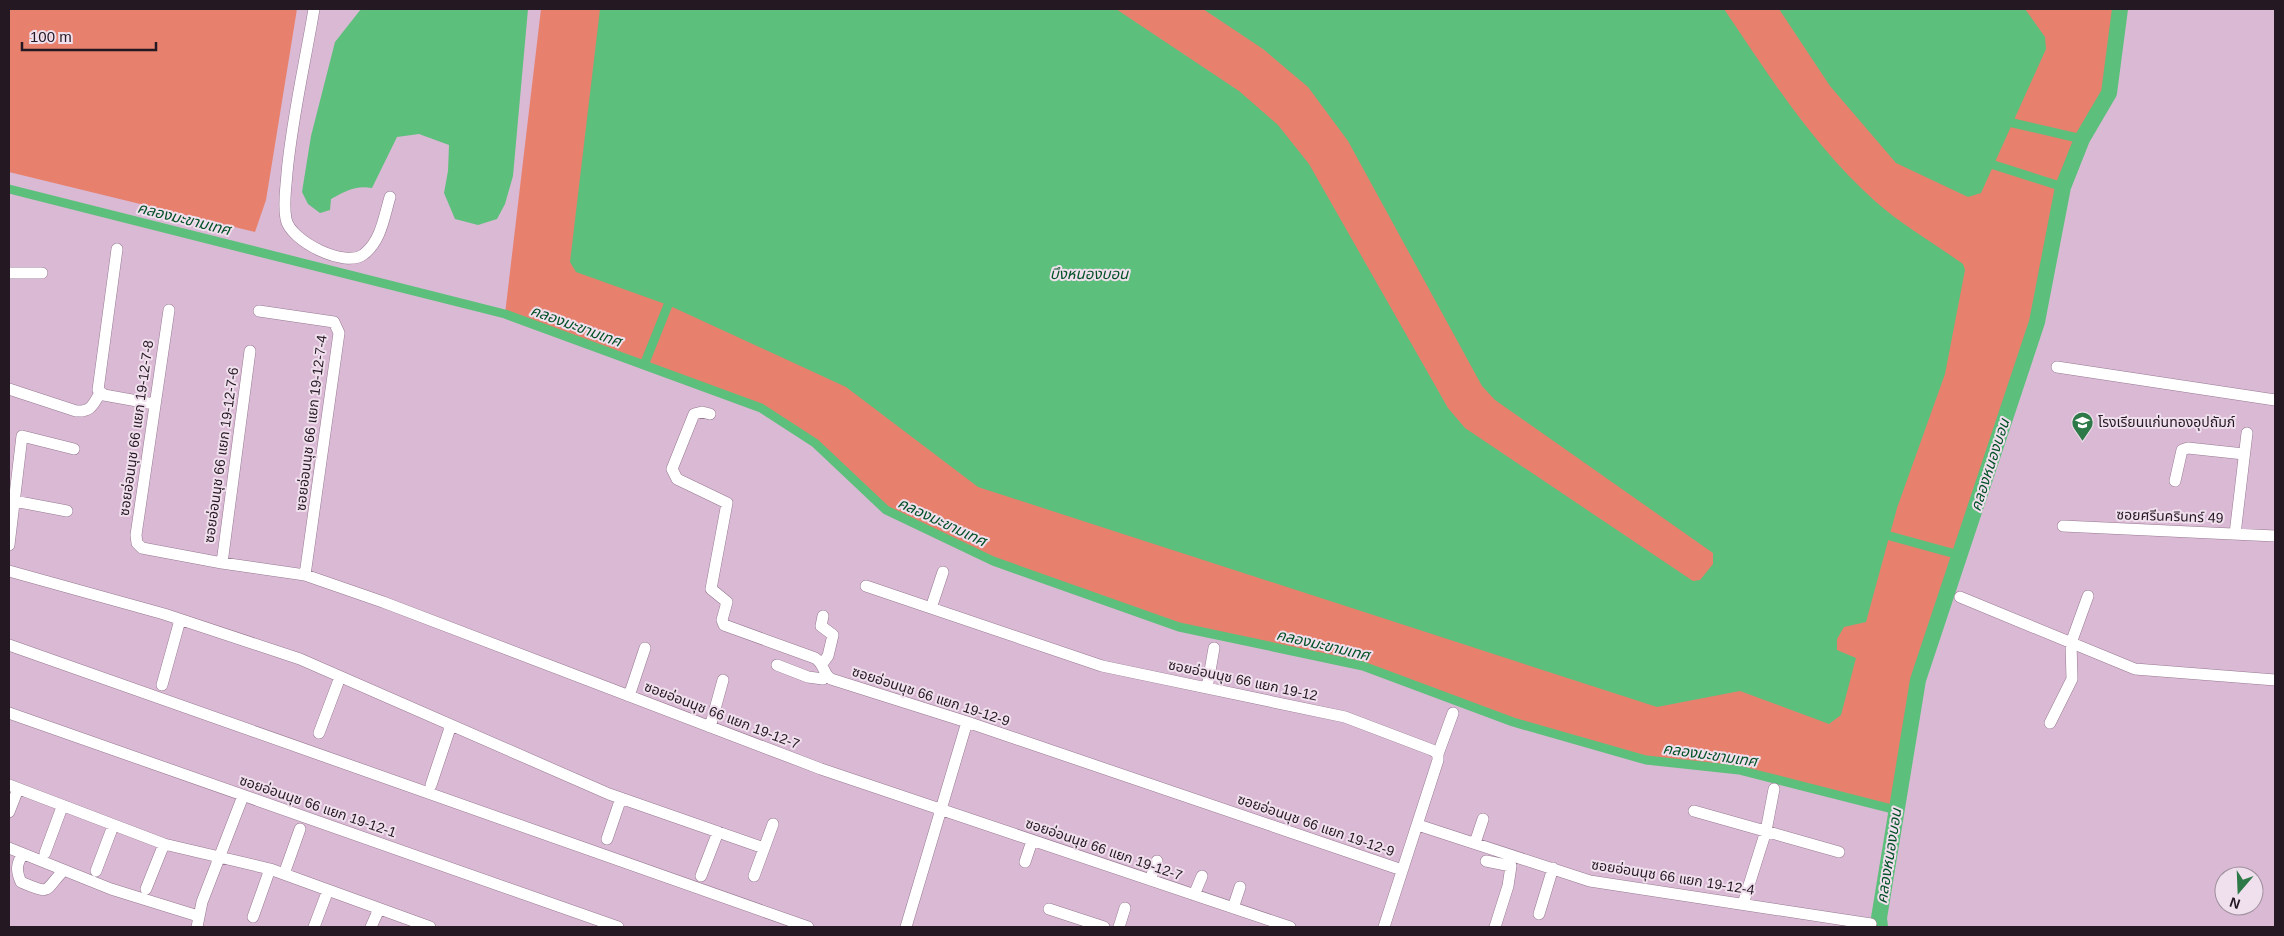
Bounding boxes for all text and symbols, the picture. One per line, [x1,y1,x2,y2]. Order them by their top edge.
scale bar [22,20,156,52]
text: 100 m [30,28,72,45]
water label: คลองมะขามเทศ [136,199,234,239]
water label: บึงหนองบอน [1050,265,1129,282]
water label: คลองมะขามเทศ [529,301,625,350]
street label: ซอยอ่อนนุช 66 แยก 19-12-7-4 [292,334,331,512]
street label: ซอยอ่อนนุช 66 แยก 19-12-7-8 [116,339,157,517]
street label: ซอยอ่อนนุช 66 แยก 19-12-7-6 [201,366,242,544]
school or university icon: โรงเรียนแก่นทองอุปถัมภ์ [2070,410,2094,441]
place label: โรงเรียนแก่นทองอุปถัมภ์ [2098,414,2235,431]
water label: คลองหนองบอน [1967,416,2013,513]
water label: คลองมะขามเทศ [895,494,990,550]
street label: ซอยศรีนครินทร์ 49 [2116,506,2224,526]
water label: คลองมะขามเทศ [1275,626,1373,664]
street label: ซอยอ่อนนุช 66 แยก 19-12 [1167,656,1319,705]
street label: ซอยอ่อนนุช 66 แยก 19-12-9 [850,663,1012,730]
street label: ซอยอ่อนนุช 66 แยก 19-12-7 [642,678,802,753]
water label: คลองมะขามเทศ [1662,739,1760,770]
street label: ซอยอ่อนนุช 66 แยก 19-12-1 [237,772,399,841]
street label: ซอยอ่อนนุช 66 แยก 19-12-9 [1235,791,1397,860]
water label: คลองหนองบอน [1873,806,1905,905]
street label: ซอยอ่อนนุช 66 แยก 19-12-7 [1023,815,1185,884]
street label: ซอยอ่อนนุช 66 แยก 19-12-4 [1590,856,1756,899]
north arrow [2214,866,2264,916]
text: N [2227,894,2242,913]

